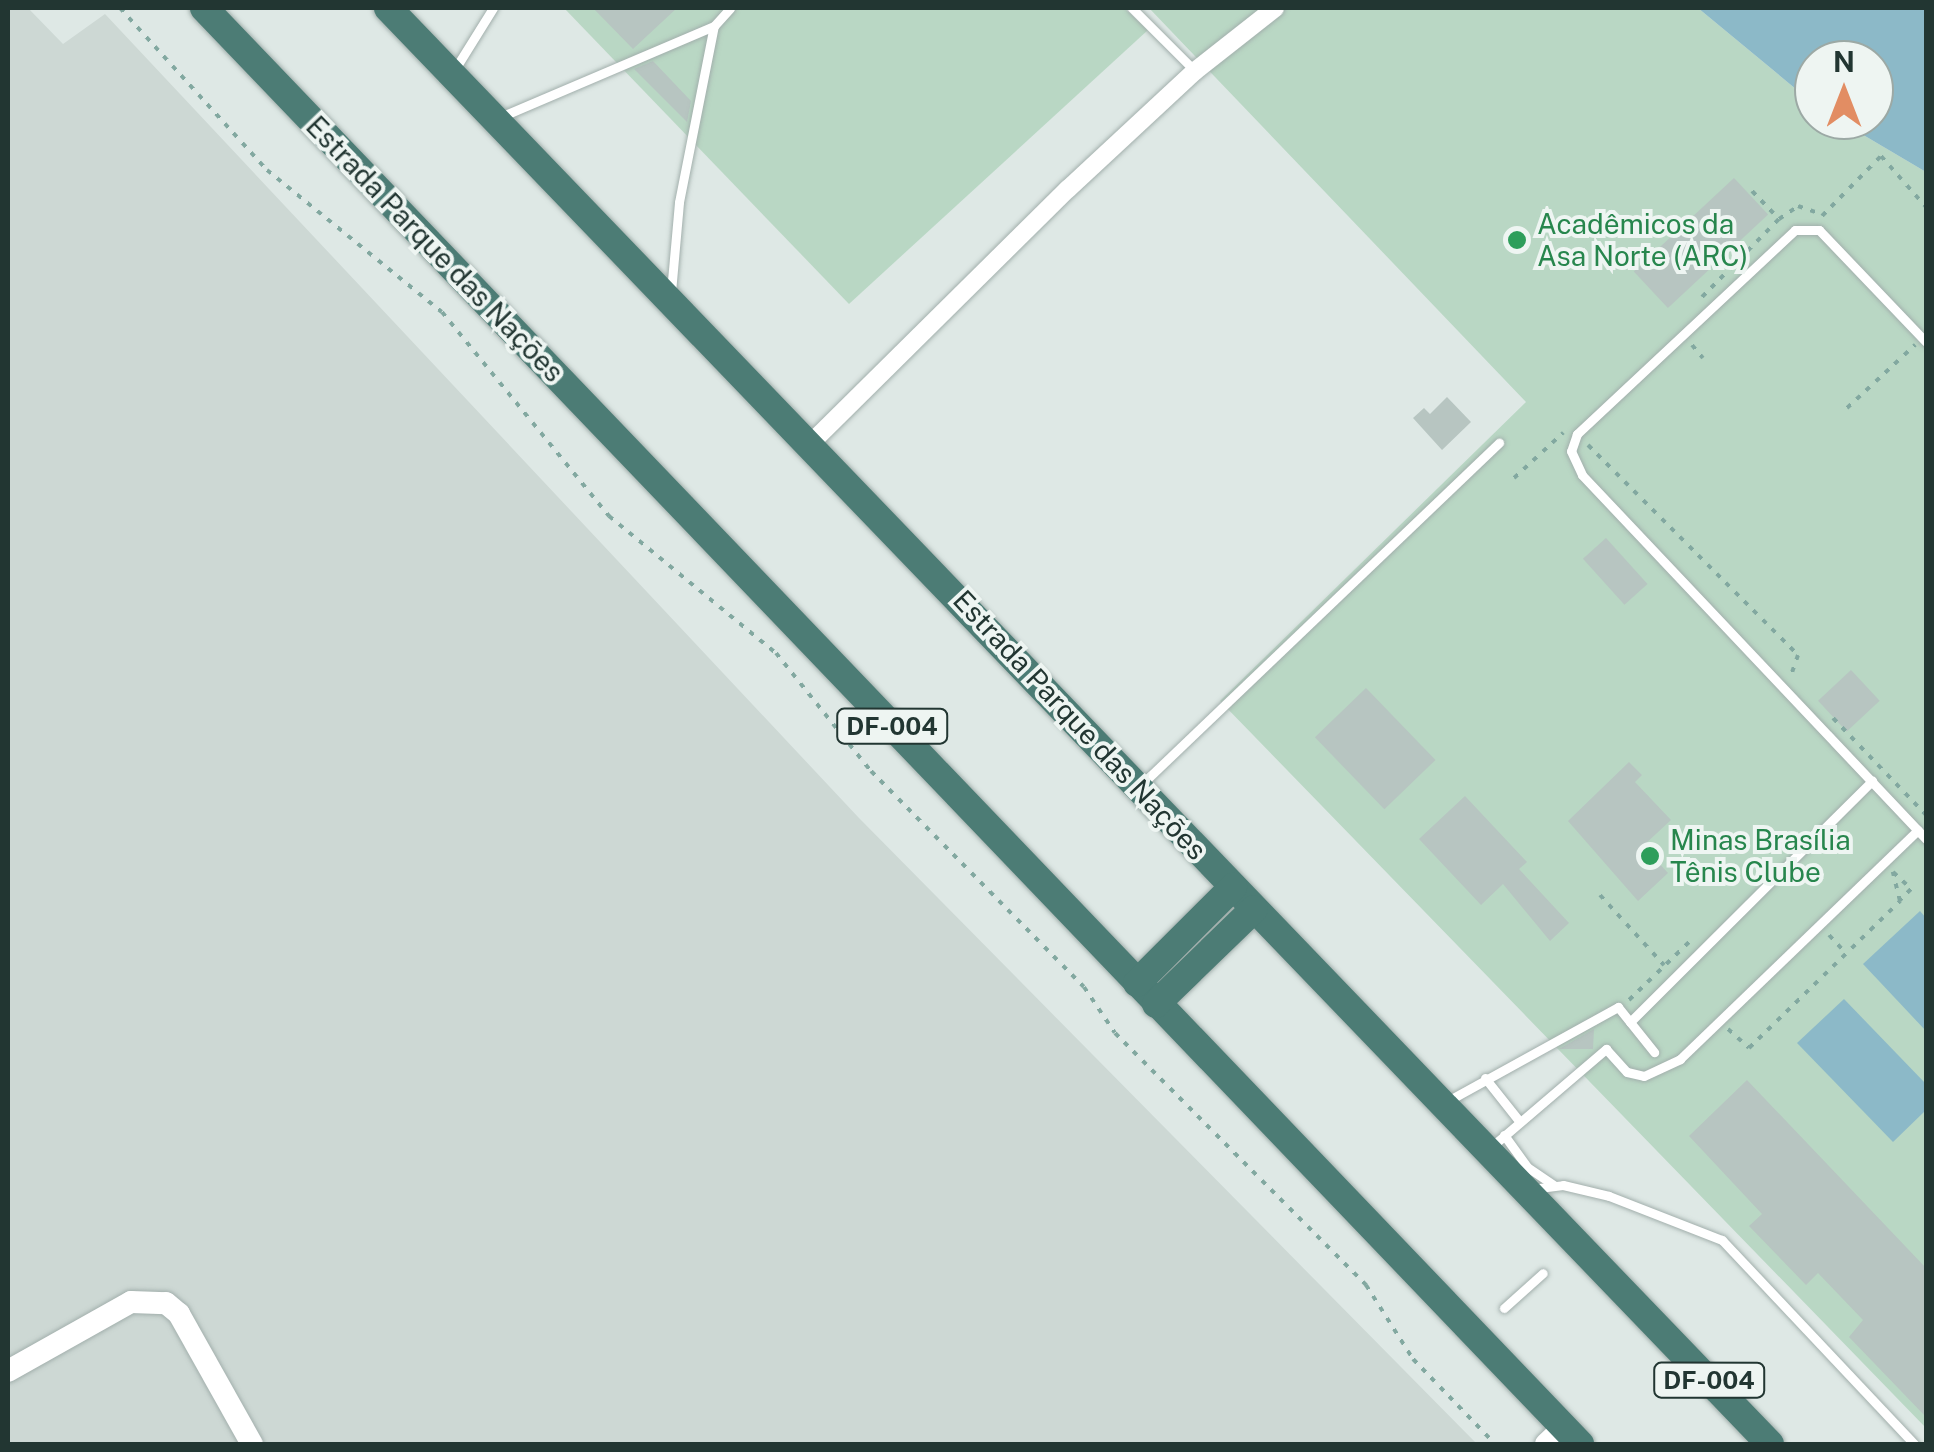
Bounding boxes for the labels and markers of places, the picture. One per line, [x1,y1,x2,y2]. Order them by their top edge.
place label: Acadêmicos da Asa Norte (ARC) [1537,207,1748,273]
marker: Acadêmicos da Asa Norte (ARC) [1506,229,1528,251]
place label: Minas Brasília Tênis Clube [1670,823,1851,889]
marker: Minas Brasília Tênis Clube [1639,845,1661,867]

